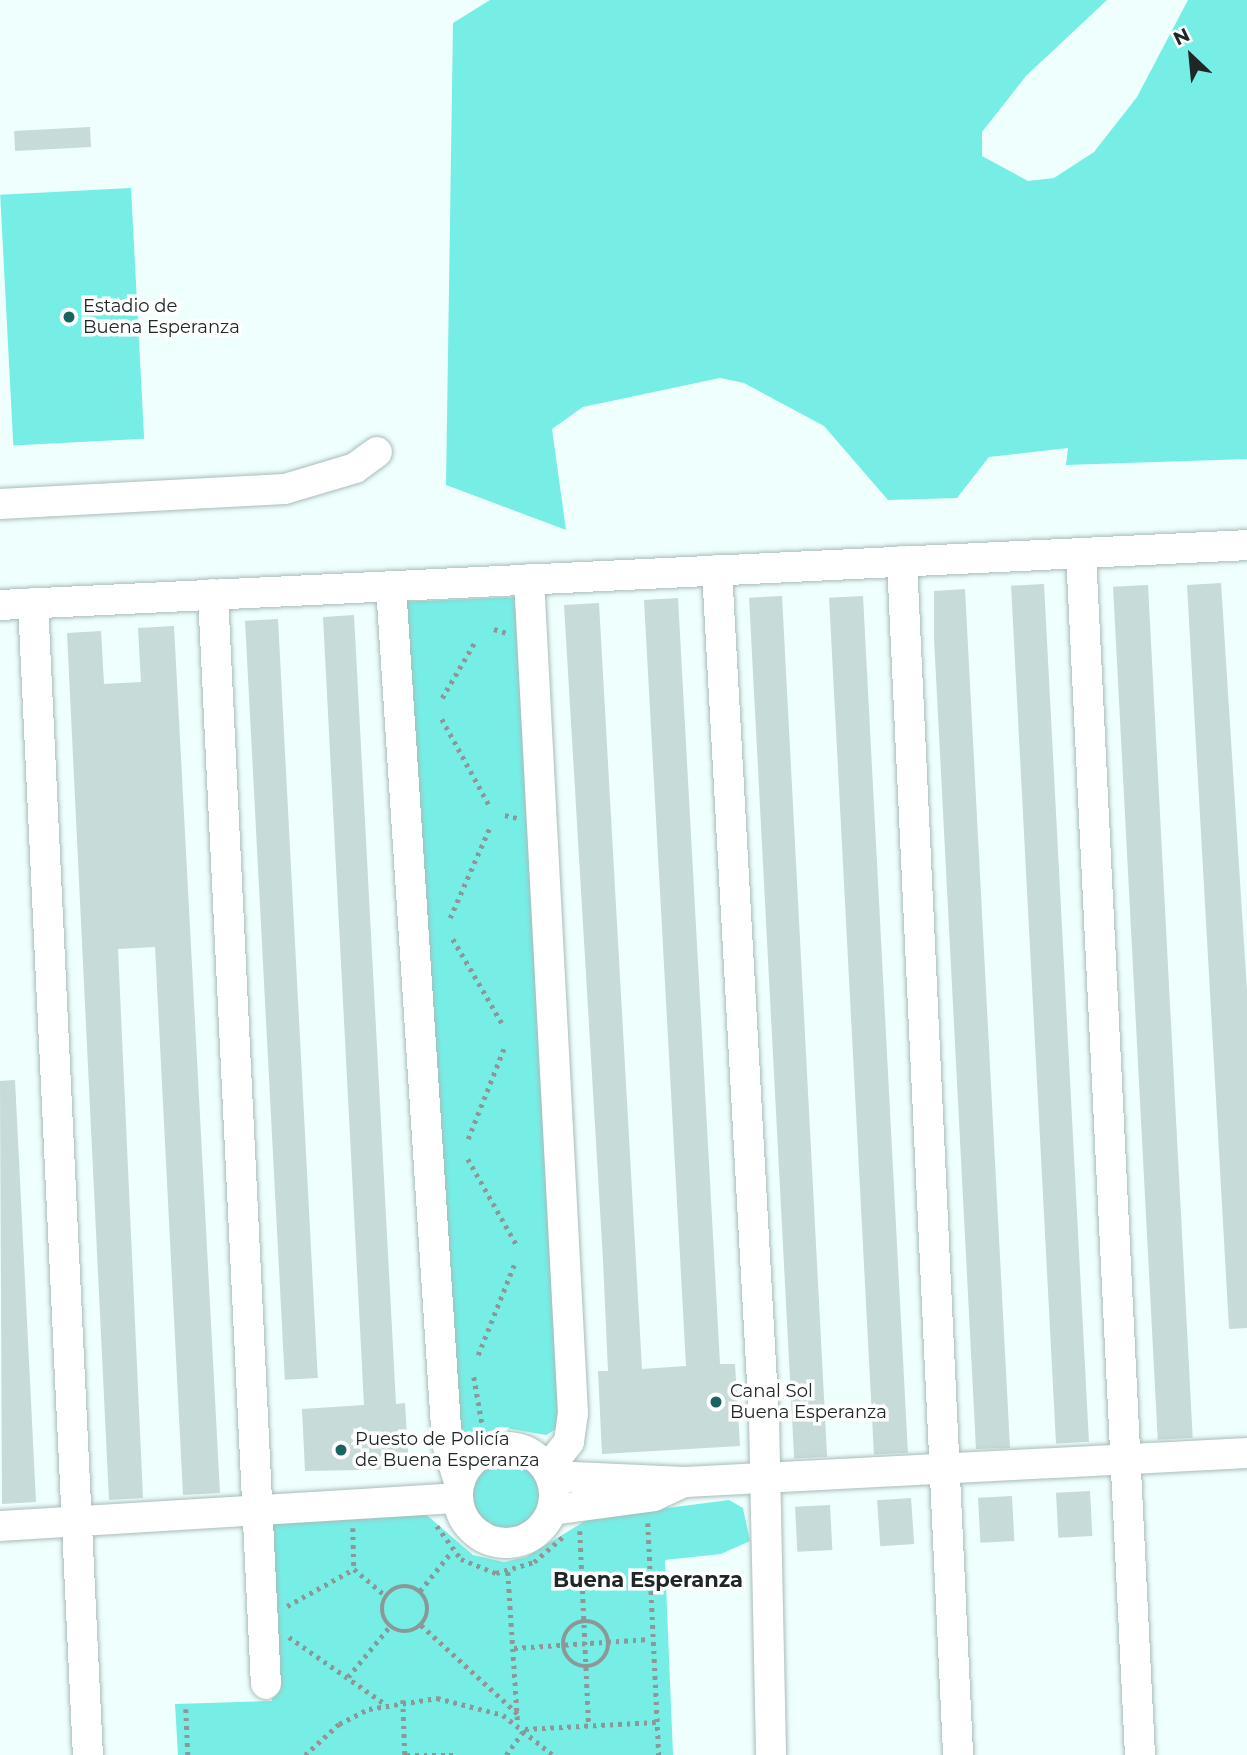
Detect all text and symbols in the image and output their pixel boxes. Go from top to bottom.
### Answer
north arrow [1156,21,1226,91]
text: N [1170,23,1194,50]
place label: Estadio de Buena Esperanza [83,296,240,338]
marker: Estadio de Buena Esperanza [61,309,77,325]
place label: Canal Sol Buena Esperanza [730,1381,887,1424]
marker: Canal Sol Buena Esperanza [708,1394,724,1410]
place label: Puesto de Policía de Buena Esperanza [355,1429,540,1472]
marker: Puesto de Policía de Buena Esperanza [333,1442,349,1458]
district label: Buena Esperanza [553,1567,743,1593]

